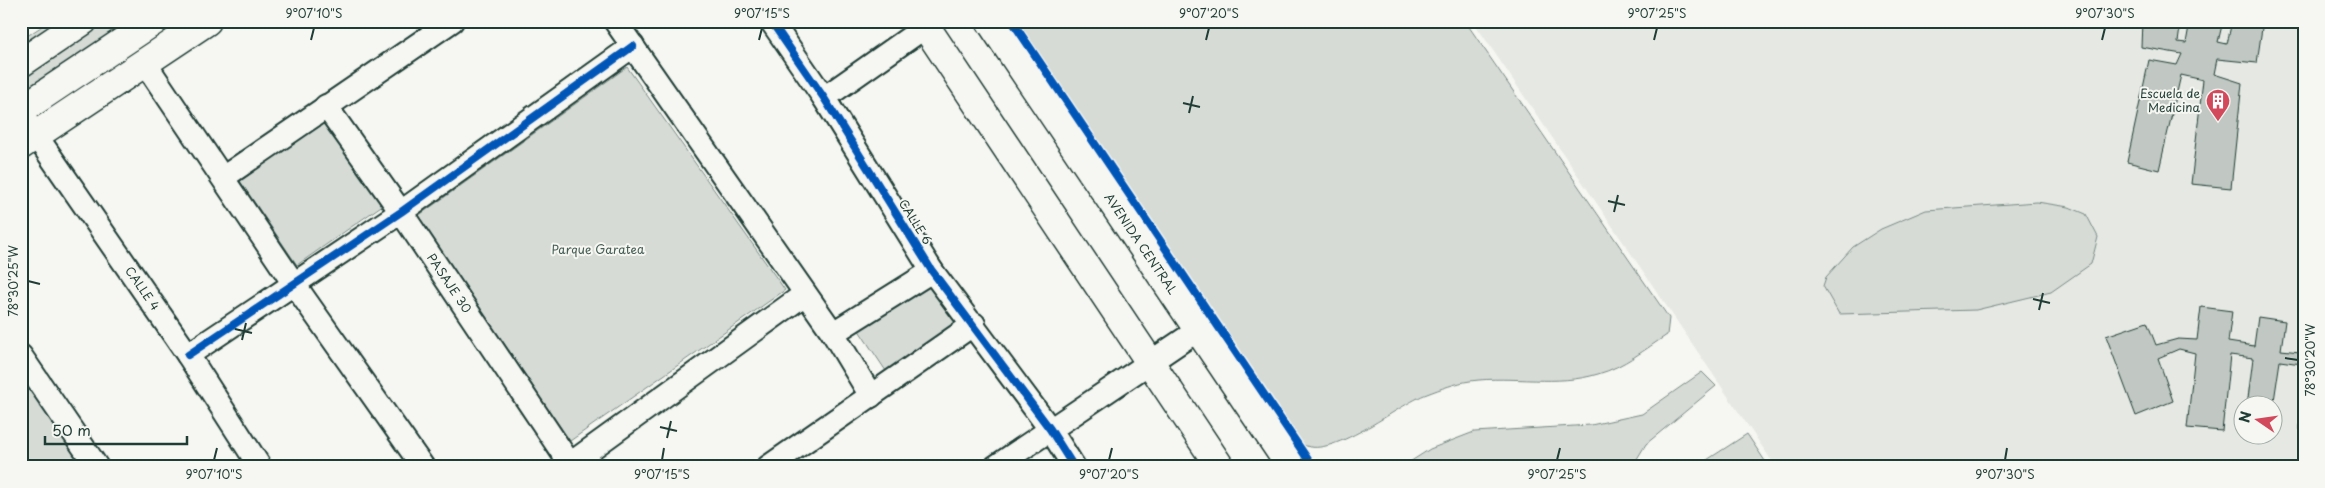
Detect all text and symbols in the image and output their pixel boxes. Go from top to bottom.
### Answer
text: 9°07'10"S [286,4,342,22]
text: 9°07'15"S [734,4,790,22]
text: 9°07'20"S [1179,4,1239,22]
text: 9°07'25"S [1628,4,1686,22]
text: 9°07'30"S [2075,4,2135,22]
place label: Escuela de Medicina [2140,84,2200,116]
building icon: Escuela de Medicina [2205,88,2231,122]
street label: AVENIDA CENTRAL [1101,189,1182,298]
street label: CALLE 6 [895,195,937,248]
park label: Parque Garatea [552,240,645,258]
text: 78°30'25"W [4,244,22,317]
street label: PASAJE 30 [423,250,476,317]
street label: CALLE 4 [121,262,165,314]
text: 78°30'20"W [2301,323,2319,396]
north arrow [2232,396,2282,446]
text: N [2233,409,2256,425]
scale bar [45,413,188,445]
text: 50 m [52,418,91,441]
text: 9°07'10"S [186,465,242,483]
text: 9°07'15"S [634,465,690,483]
text: 9°07'20"S [1079,465,1139,483]
text: 9°07'25"S [1528,465,1586,483]
text: 9°07'30"S [1975,465,2035,483]

